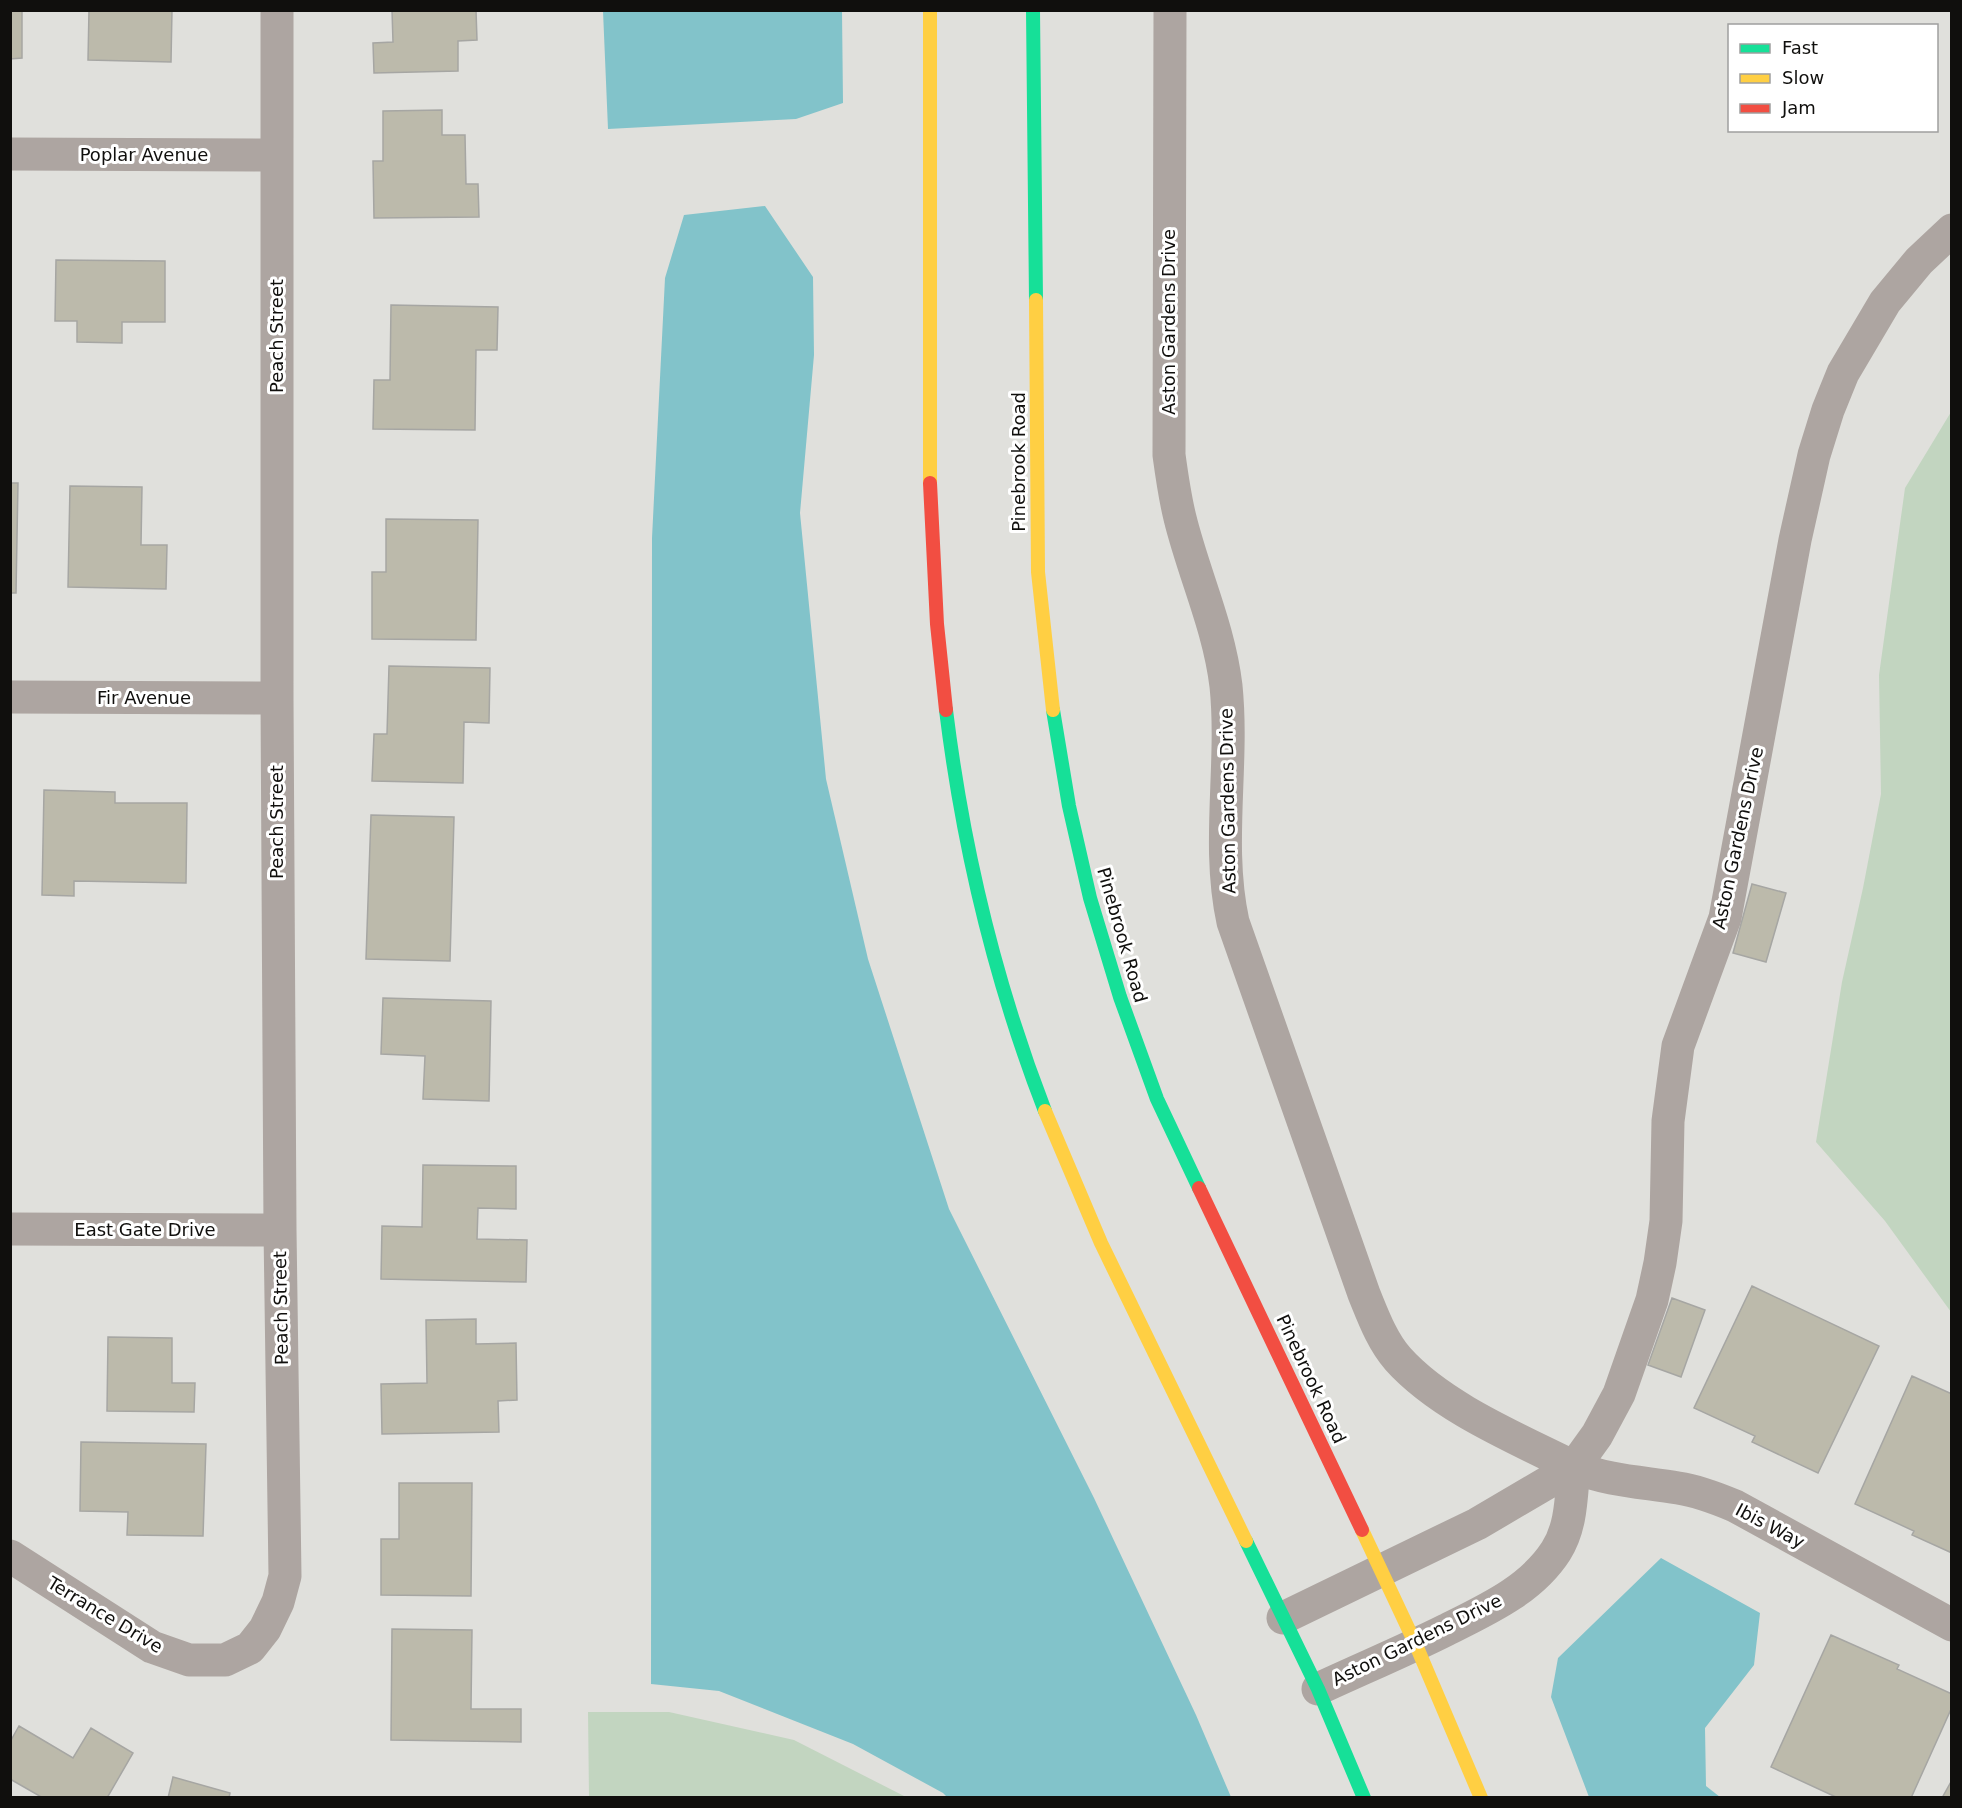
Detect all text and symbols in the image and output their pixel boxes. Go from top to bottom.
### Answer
legend [1728,24,1938,132]
text: Fast [1782,37,1818,58]
text: Slow [1782,67,1824,88]
text: Jam [1781,97,1816,118]
street label: Poplar Avenue [80,144,208,165]
street label: Aston Gardens Drive [1158,229,1179,415]
street label: Peach Street [266,279,287,393]
street label: Pinebrook Road [1008,392,1029,532]
street label: Fir Avenue [97,687,191,708]
street label: Aston Gardens Drive [1215,708,1240,894]
street label: Aston Gardens Drive [1708,745,1767,931]
street label: Peach Street [266,765,287,879]
street label: Pinebrook Road [1093,865,1152,1005]
street label: East Gate Drive [74,1219,216,1240]
street label: Peach Street [269,1251,292,1365]
street label: Pinebrook Road [1272,1311,1350,1447]
street label: Ibis Way [1732,1499,1809,1553]
street label: Terrance Drive [43,1571,167,1657]
street label: Aston Gardens Drive [1329,1589,1505,1690]

